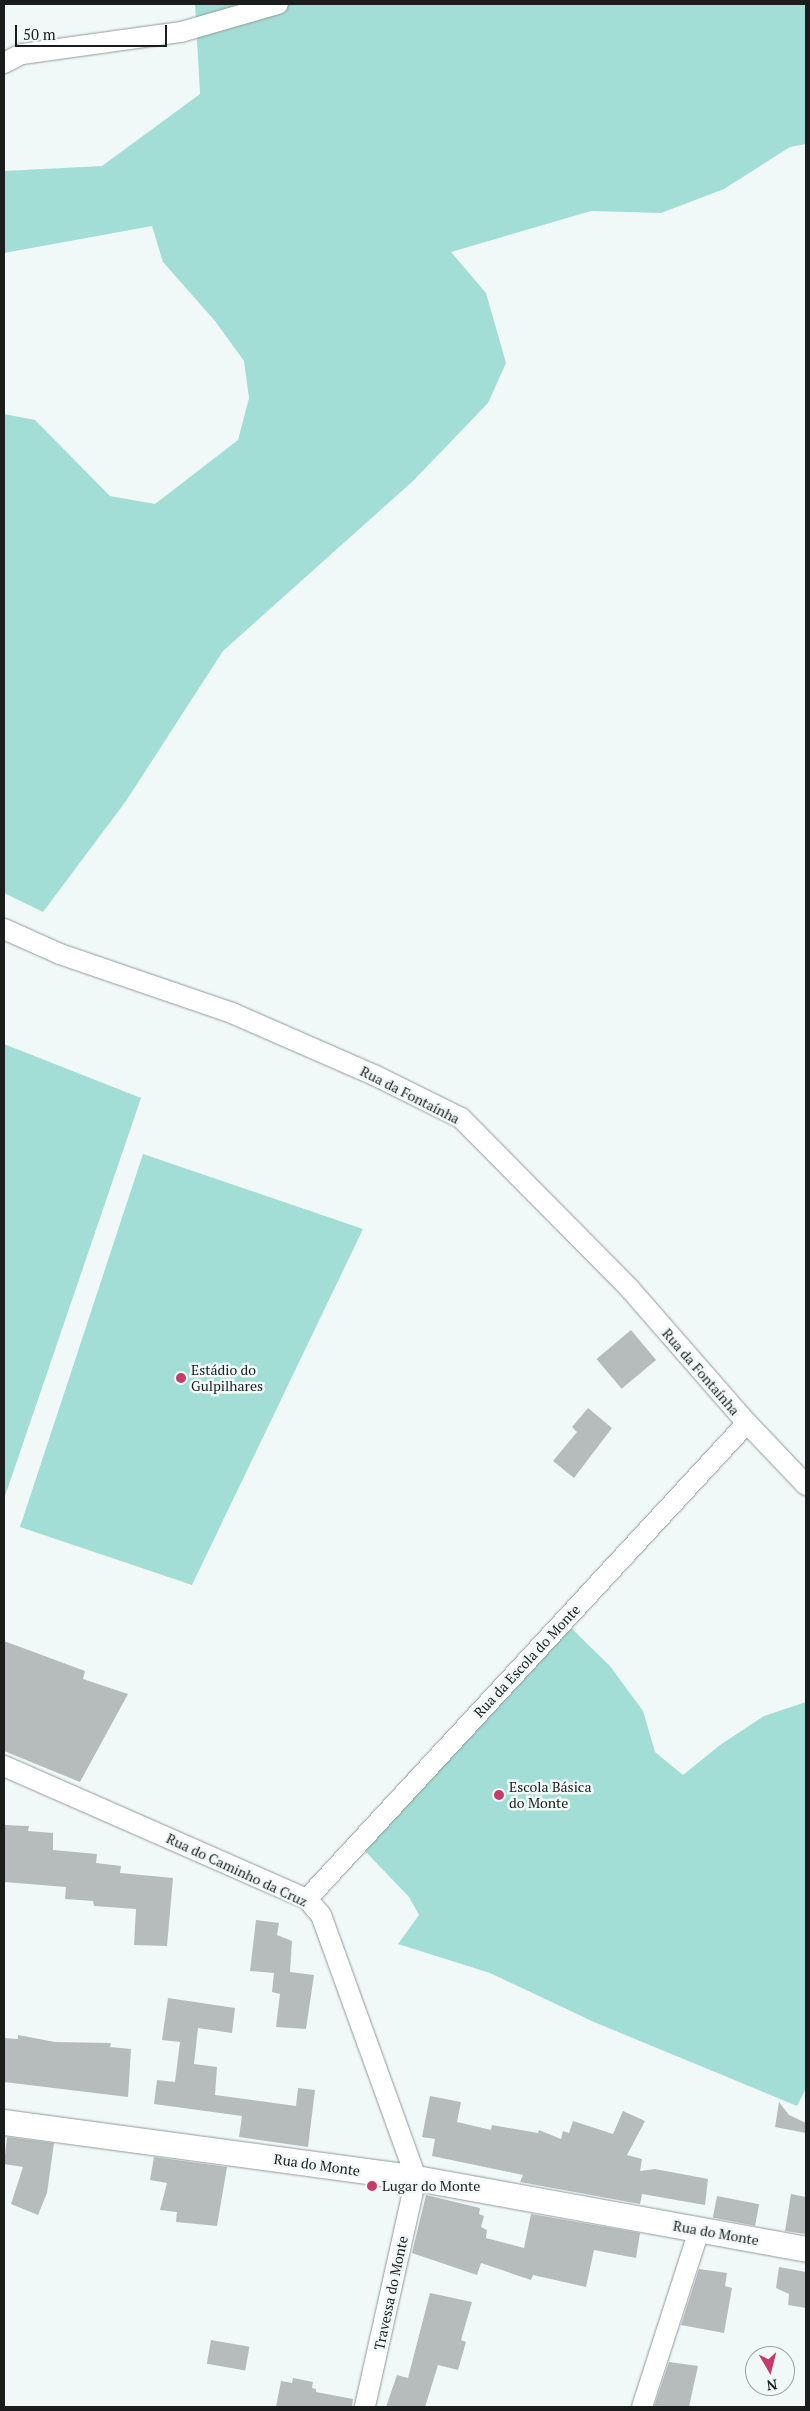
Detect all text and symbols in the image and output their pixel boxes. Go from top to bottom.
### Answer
scale bar [18,15,170,47]
text: 50 m [23,24,56,44]
street label: Rua da Fontaínha [357,1063,463,1127]
street label: Rua da Fontaínha [659,1325,743,1419]
place label: Estádio do Gulpilhares [191,1362,263,1394]
marker: Estádio do Gulpilhares [175,1372,187,1384]
street label: Rua da Escola do Monte [470,1601,584,1721]
place label: Escola Básica do Monte [509,1779,591,1811]
marker: Escola Básica do Monte [493,1789,505,1801]
street label: Rua do Caminho da Cruz [164,1830,310,1910]
street label: Rua do Monte [273,2151,361,2179]
place label: Lugar do Monte [382,2178,480,2194]
marker: Lugar do Monte [366,2180,378,2192]
street label: Rua do Monte [672,2217,760,2249]
street label: Travessa do Monte [371,2234,411,2352]
north arrow [745,2346,795,2396]
text: N [765,2375,779,2396]

